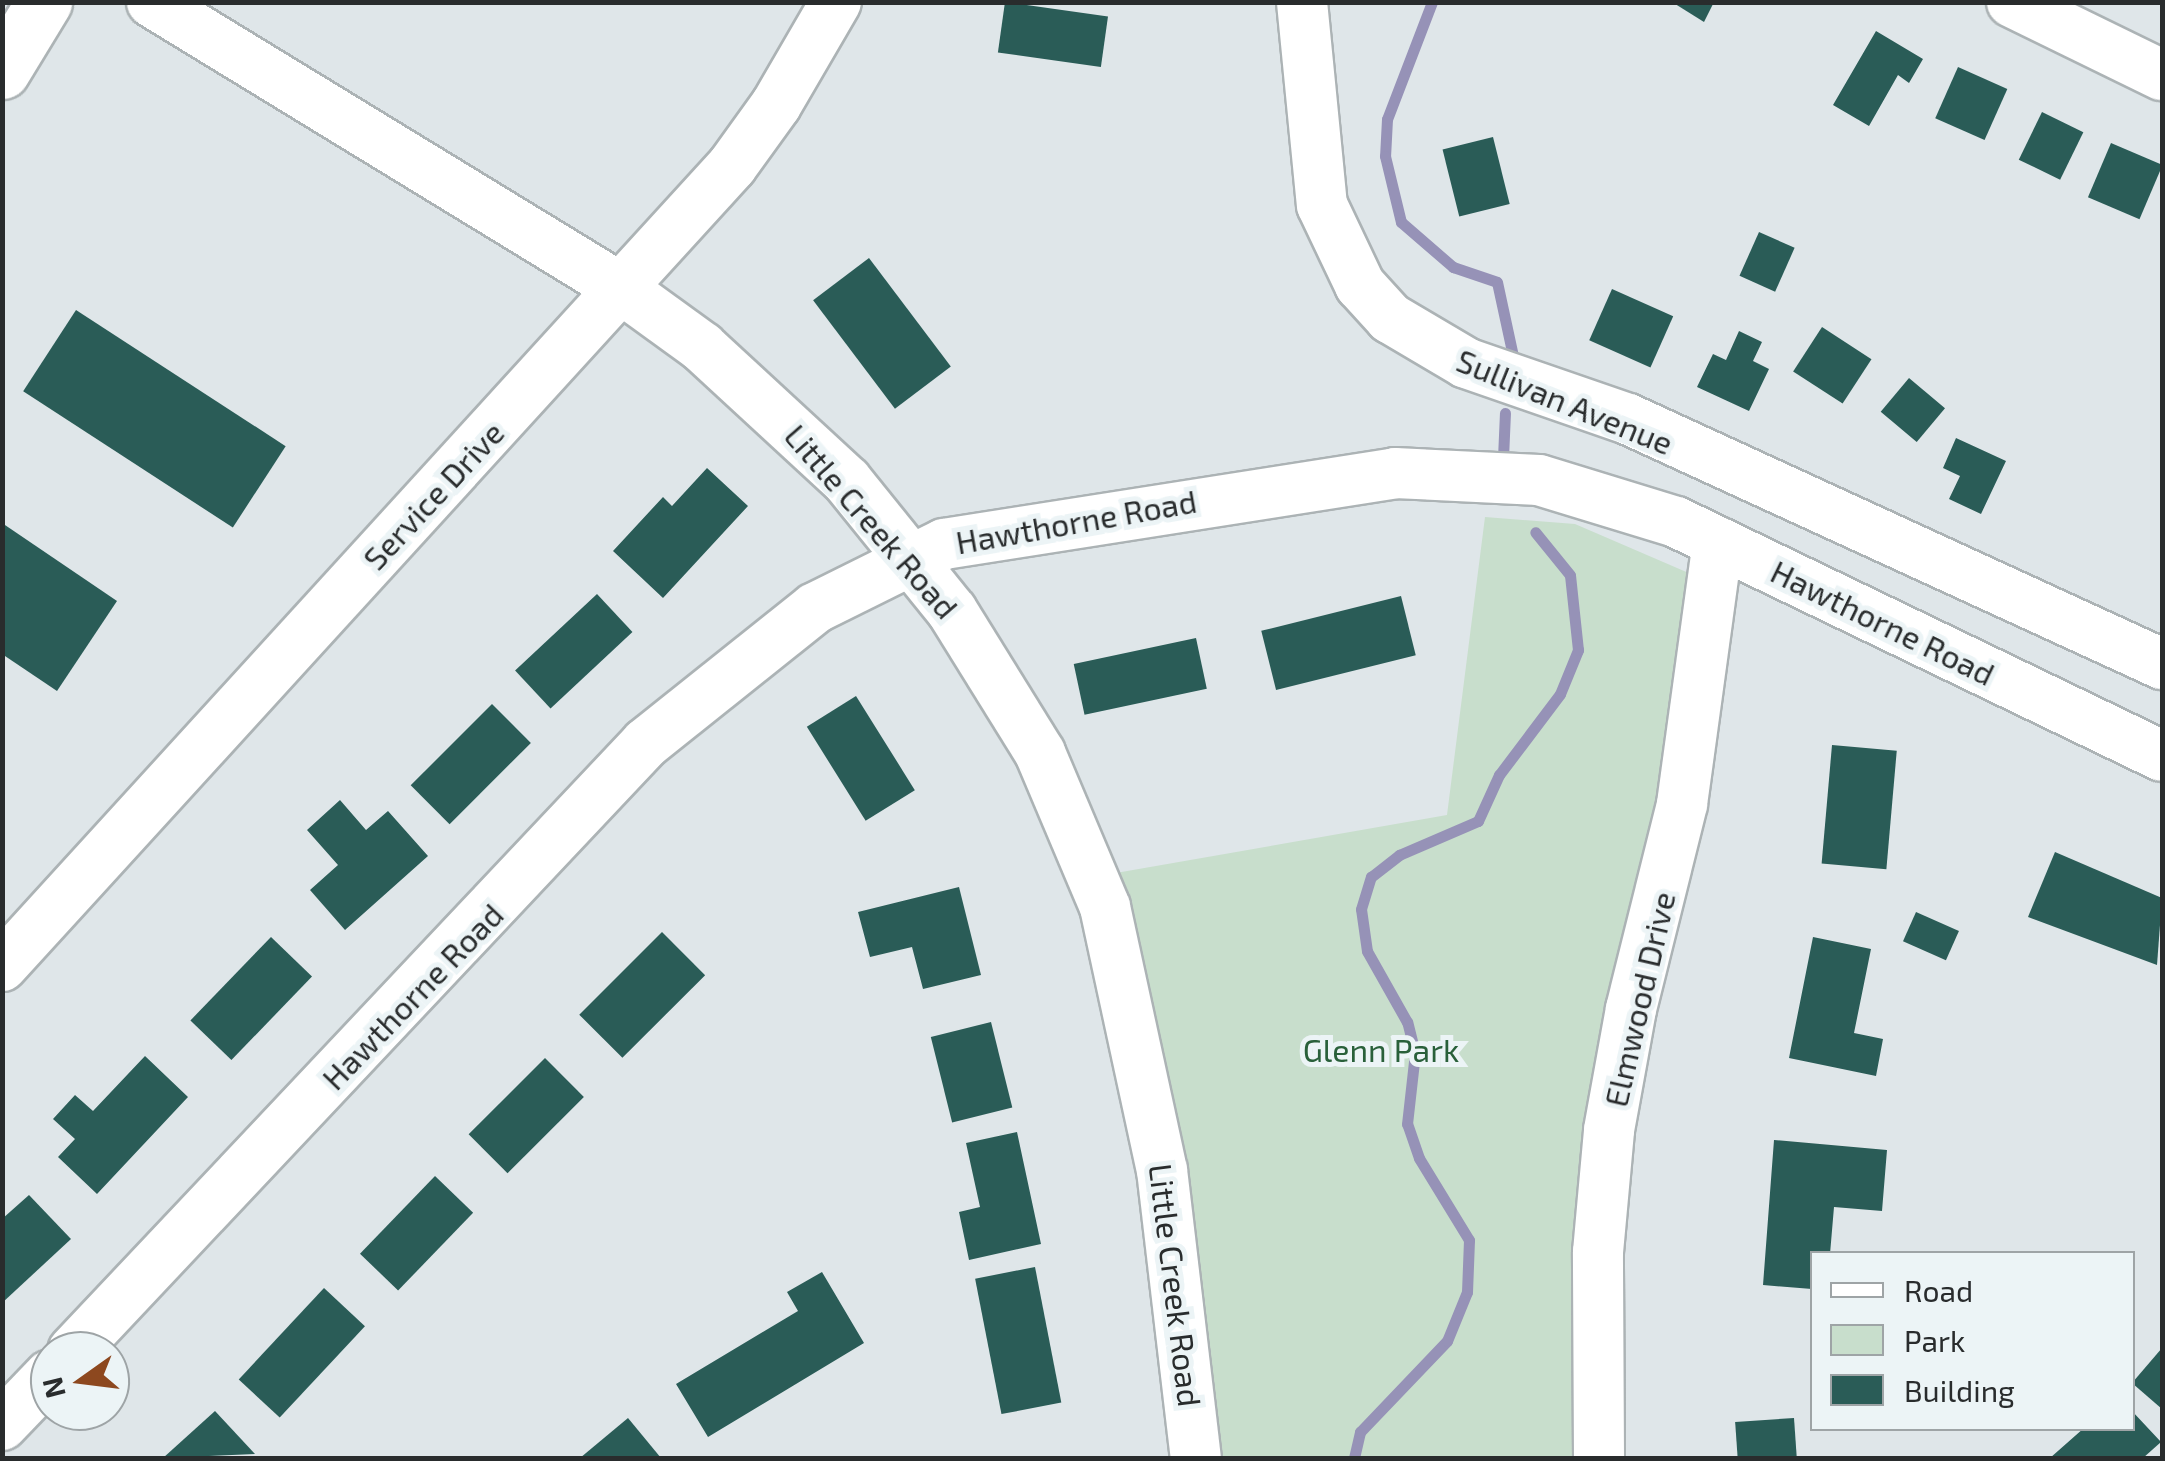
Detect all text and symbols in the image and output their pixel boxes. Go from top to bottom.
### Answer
street label: Sullivan Avenue [1451,340,1679,462]
street label: Service Drive [355,413,511,577]
street label: Little Creek Road [777,416,967,626]
street label: Hawthorne Road [953,481,1199,561]
street label: Hawthorne Road [1765,551,2001,693]
street label: Elmwood Drive [1596,888,1682,1110]
street label: Hawthorne Road [314,895,510,1097]
park label: Glenn Park [1303,1030,1459,1068]
street label: Little Creek Road [1142,1161,1210,1409]
legend [1810,1251,2135,1431]
text: Road [1904,1272,1973,1308]
text: Park [1904,1322,1965,1358]
north arrow [30,1331,130,1431]
text: Building [1904,1372,2015,1408]
text: N [34,1374,72,1402]

